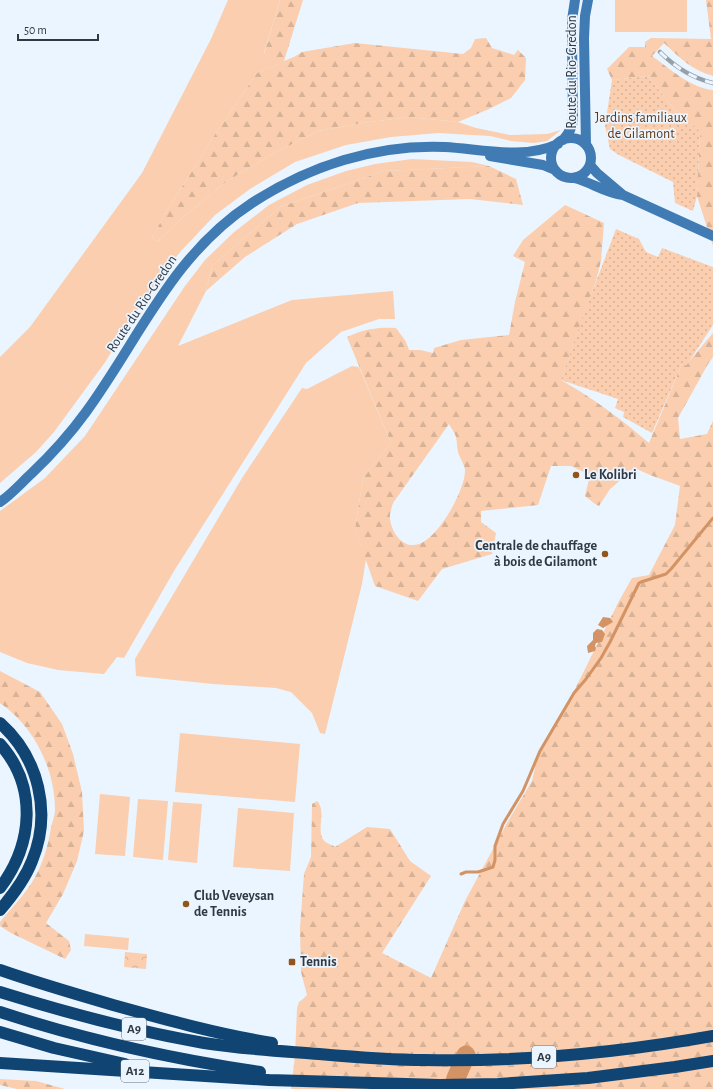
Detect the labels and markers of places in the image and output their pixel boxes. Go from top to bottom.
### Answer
place label: Le Kolibri [584,468,637,482]
marker: Le Kolibri [571,470,581,480]
place label: Centrale de chauffage à bois de Gilamont [475,539,597,569]
marker: Centrale de chauffage à bois de Gilamont [600,549,610,559]
place label: Club Veveysan de Tennis [194,889,274,919]
marker: Club Veveysan de Tennis [181,899,191,909]
place label: Tennis [300,955,337,969]
marker: Tennis [287,957,297,967]

